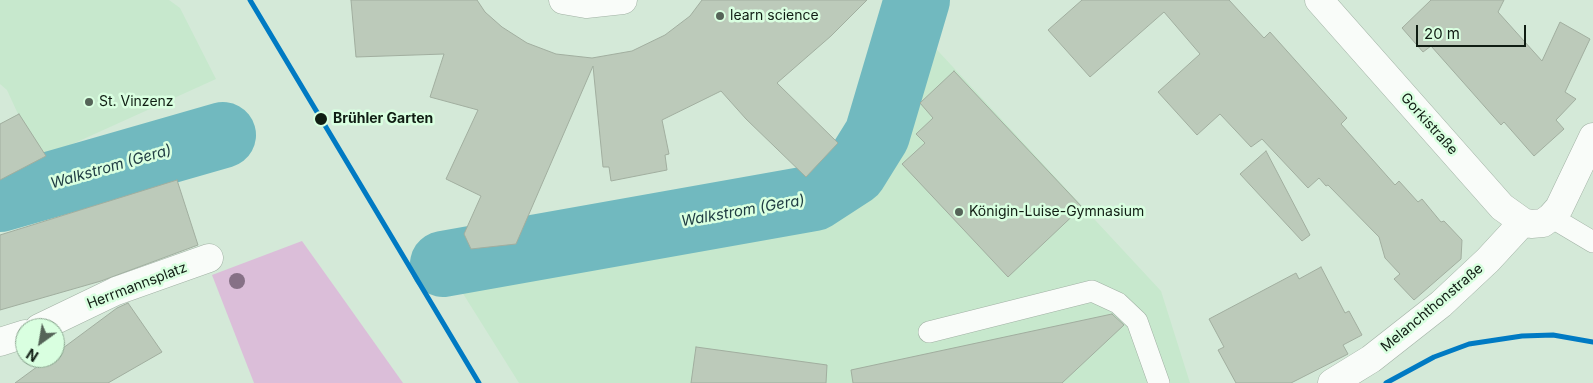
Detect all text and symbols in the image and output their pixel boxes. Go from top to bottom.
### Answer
place label: learn science [730,8,819,24]
marker: learn science [714,10,726,22]
scale bar [1418,15,1528,47]
text: 20 m [1424,24,1460,43]
street label: Gorkistraße [1397,90,1461,158]
place label: St. Vinzenz [99,94,174,110]
marker: St. Vinzenz [83,96,95,108]
marker: Brühler Garten [313,111,329,127]
place label: Brühler Garten [333,111,433,127]
water label: Walkstrom (Gera) [48,141,174,193]
water label: Walkstrom (Gera) [680,191,806,231]
place label: Königin-Luise-Gymnasium [969,204,1144,220]
marker: Königin-Luise-Gymnasium [953,206,965,218]
street label: Herrmannsplatz [85,259,189,313]
street label: Melanchthonstraße [1378,260,1486,356]
north arrow [15,318,65,368]
text: N [23,345,41,365]

